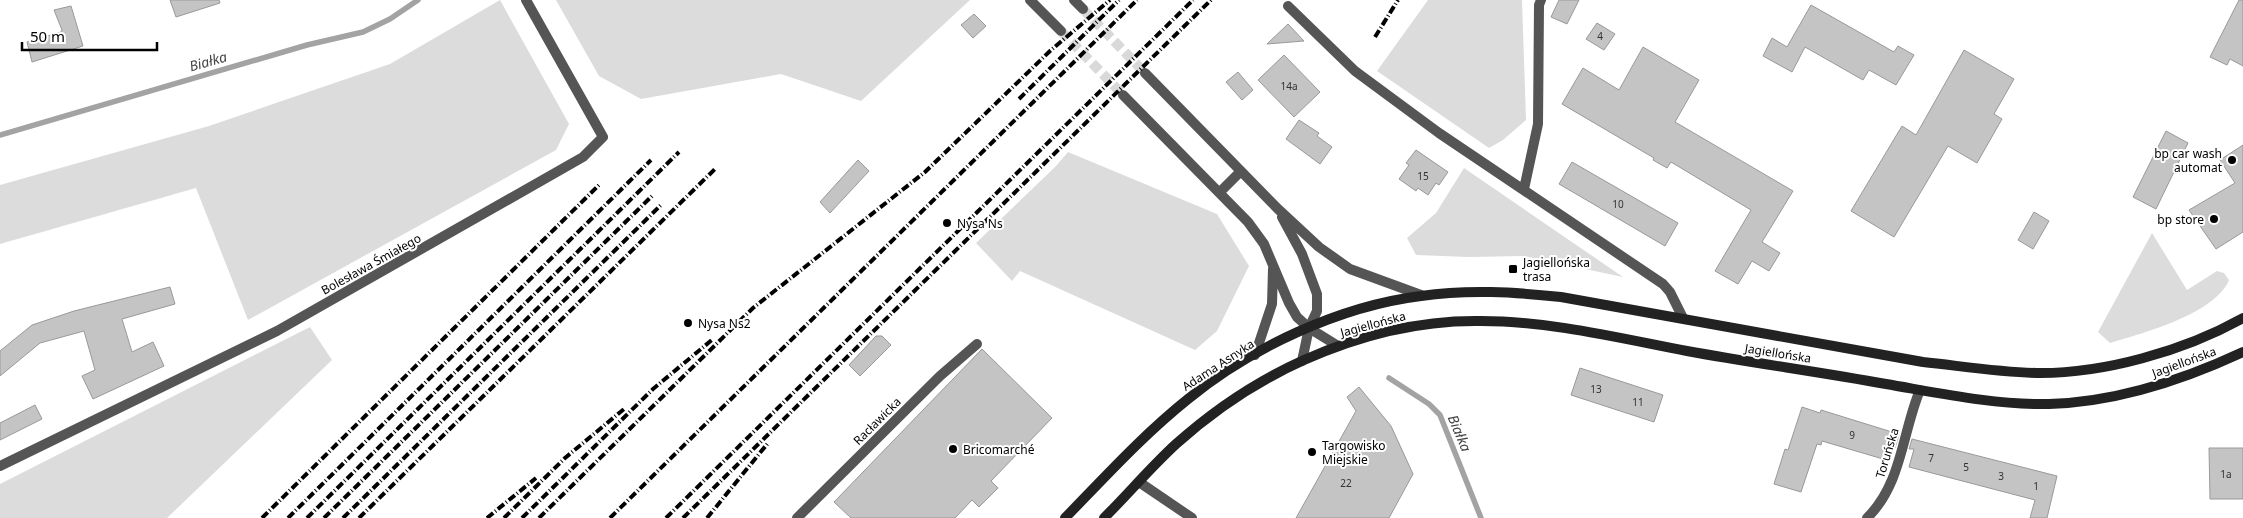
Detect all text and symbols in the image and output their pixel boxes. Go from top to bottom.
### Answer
scale bar [22,20,158,52]
text: 50 m [30,26,65,46]
house number: 4 [1597,29,1603,43]
water label: Białka [187,47,229,75]
house number: 14a [1280,79,1298,93]
place label: bp car wash automat [2154,145,2223,176]
marker: bp car wash automat [2226,154,2238,166]
house number: 15 [1417,169,1429,183]
house number: 10 [1612,197,1624,211]
place label: bp store [2157,211,2204,228]
marker: bp store [2208,213,2220,225]
place label: Nysa Ns [957,215,1003,232]
marker: Nysa Ns [941,217,953,229]
street label: Bolesława Śmiałego [318,229,424,299]
place label: Jagiellońska trasa [1522,254,1590,285]
marker: Jagiellońska trasa [1507,263,1519,275]
street label: Jagiellońska [1337,307,1408,341]
place label: Nysa Ns2 [698,315,751,332]
marker: Nysa Ns2 [682,317,694,329]
street label: Adama Asnyka [1179,335,1257,395]
street label: Jagiellońska [1743,339,1812,367]
street label: Jagiellońska [2149,343,2218,382]
house number: 13 [1590,382,1602,396]
street label: Racławicka [849,393,905,449]
house number: 11 [1632,395,1644,409]
water label: Białka [1444,412,1476,454]
street label: Toruńska [1871,426,1903,480]
house number: 9 [1849,428,1855,442]
place label: Targowisko Miejskie [1322,437,1386,468]
place label: Bricomarché [963,441,1035,458]
marker: Bricomarché [947,443,959,455]
marker: Targowisko Miejskie [1306,446,1318,458]
house number: 7 [1928,451,1934,465]
house number: 5 [1963,460,1969,474]
house number: 1a [2220,467,2232,481]
house number: 3 [1998,469,2004,483]
house number: 22 [1340,476,1352,490]
house number: 1 [2033,479,2039,493]

